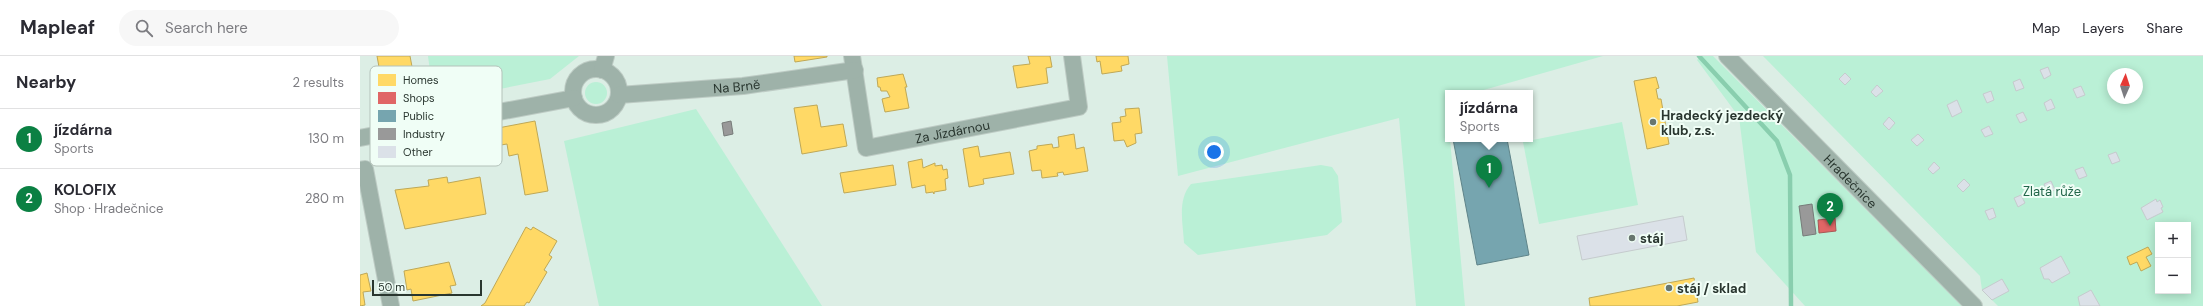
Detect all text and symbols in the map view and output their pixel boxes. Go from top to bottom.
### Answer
search box [119,10,399,46]
text: Mapleaf [20,15,95,40]
icon: search [133,17,155,39]
text: Search here [165,18,248,38]
text: Map [2032,19,2060,37]
text: Layers [2082,19,2124,37]
text: Share [2146,19,2183,37]
legend [370,66,502,166]
north arrow [2107,68,2143,104]
text: Nearby [16,71,76,93]
text: Homes [403,73,439,87]
text: 2 results [293,74,344,91]
street label: Na Brně [713,76,761,97]
popup [1445,90,1533,142]
text: Shops [403,91,435,105]
text: jízdárna [1460,98,1518,118]
place label: Hradecký jezdecký klub, z.s. [1661,107,1783,139]
text: Public [403,109,434,123]
street label: Za Jízdárnou [914,116,991,147]
marker: Hradecký jezdecký klub, z.s. [1648,117,1658,127]
text: Sports [1460,118,1500,135]
text: jízdárna [54,120,112,140]
text: Industry [403,127,445,141]
text: 1 [27,130,31,147]
text: 130 m [308,130,344,147]
text: Sports [54,140,94,157]
your location [1204,142,1224,162]
text: Other [403,145,432,159]
street label: Hradečnice [1820,151,1881,212]
pin: 1 [1476,155,1502,188]
text: KOLOFIX [54,180,116,200]
park label: Zlatá růže [2023,183,2081,200]
text: 2 [25,190,33,207]
text: 280 m [305,190,344,207]
pin: 2 [1817,193,1843,226]
text: Shop · Hradečnice [54,200,163,217]
map controls [2155,222,2191,294]
button: + [2155,222,2191,258]
place label: stáj [1640,230,1664,247]
marker: stáj [1627,233,1637,243]
button: − [2155,258,2191,294]
scale bar [372,278,482,297]
text: 50 m [378,280,405,294]
place label: stáj / sklad [1677,280,1746,297]
marker: stáj / sklad [1664,283,1674,293]

